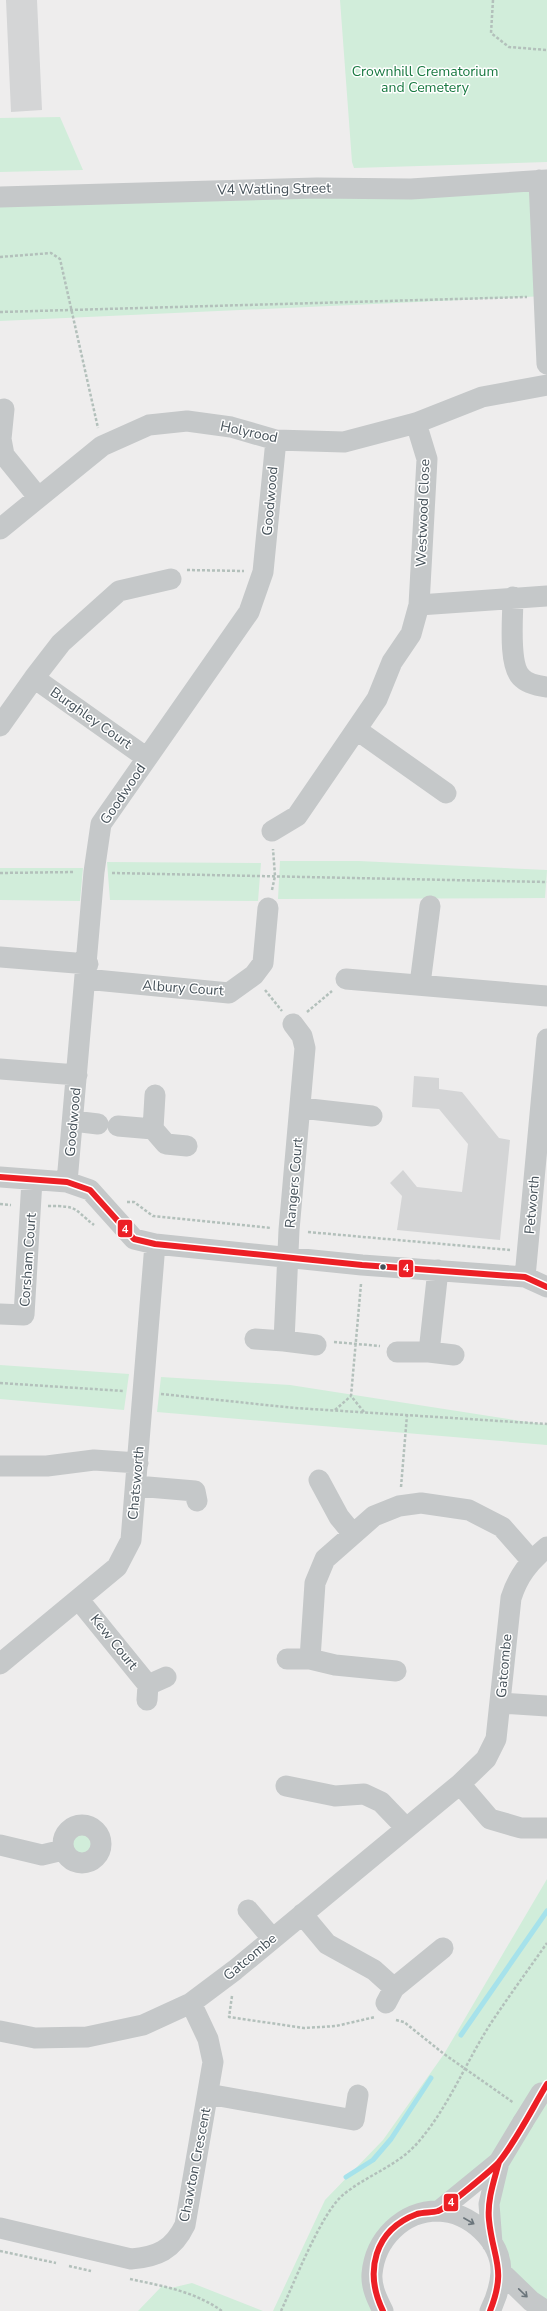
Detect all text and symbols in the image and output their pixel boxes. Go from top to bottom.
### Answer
park label: Crownhill Crematorium and Cemetery [352,62,498,97]
street label: V4 Watling Street [216,179,331,200]
street label: Holyrood [219,417,279,447]
street label: Westwood Close [412,459,434,567]
street label: Goodwood [258,466,282,536]
street label: Burghley Court [46,683,136,753]
street label: Goodwood [96,760,150,828]
street label: Albury Court [142,976,224,1000]
street label: Goodwood [61,1087,85,1157]
street label: Rangers Court [281,1137,307,1229]
street label: Petworth [520,1175,544,1235]
street label: Corsham Court [15,1212,41,1308]
line badge: 4 [117,1219,133,1238]
text: 4 [122,1222,129,1237]
line badge: 4 [398,1259,414,1278]
text: 4 [403,1261,410,1276]
unlabelled marker [378,1262,388,1272]
street label: Chatsworth [123,1445,149,1521]
street label: Kew Court [86,1610,142,1674]
street label: Gatcombe [492,1633,516,1699]
street label: Gatcombe [219,1929,281,1985]
street label: Chawton Crescent [175,2106,215,2224]
line badge: 4 [443,2193,459,2212]
text: 4 [448,2195,455,2210]
one-way arrow [463,2217,475,2225]
one-way arrow [518,2288,528,2298]

